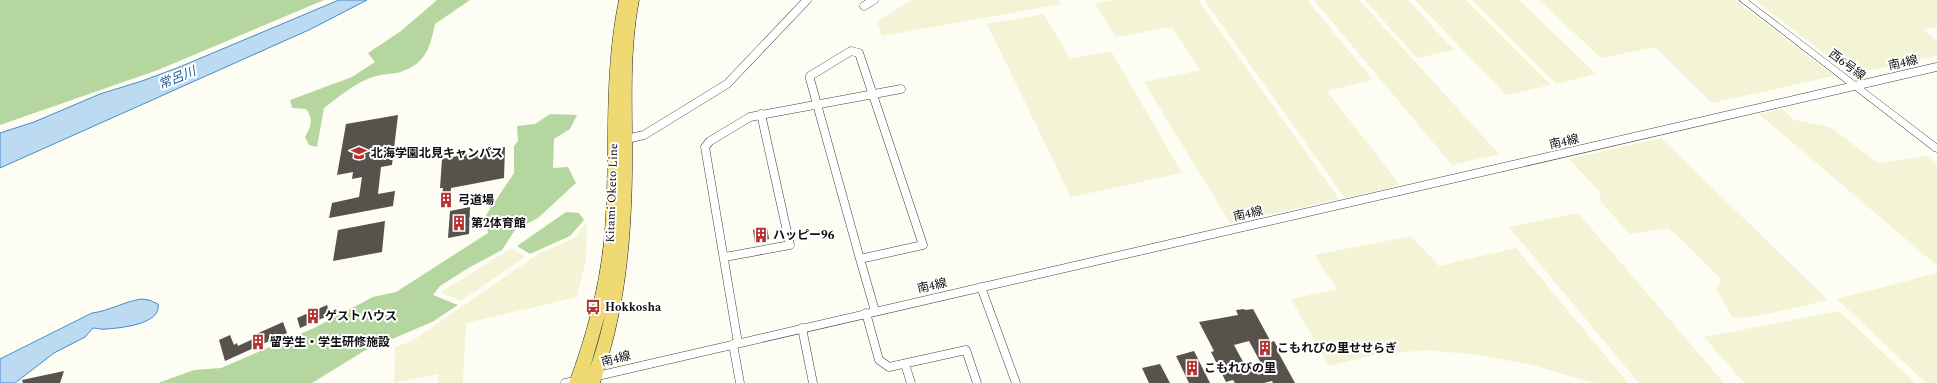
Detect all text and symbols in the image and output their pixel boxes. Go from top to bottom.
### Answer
street label: 西6号線 [1825,45,1869,85]
street label: 南4線 [1886,50,1920,76]
water label: 常呂川 [155,61,201,95]
street label: 南4線 [1547,129,1581,155]
street label: Kitami Oketo Line [601,143,623,243]
school or university icon: 北海学園北見キャンパス [350,144,368,162]
place label: 北海学園北見キャンパス [371,144,503,163]
building icon: 弓道場 [437,191,455,209]
place label: 弓道場 [458,191,494,210]
street label: 南4線 [1231,201,1265,227]
building icon: 第2体育館 [450,214,468,232]
place label: 第2体育館 [471,214,526,233]
building icon: ハッピー96 [752,226,770,244]
place label: ハッピー96 [773,226,835,245]
street label: 南4線 [915,273,949,299]
bus stop icon: Hokkosha [584,298,602,316]
place label: Hokkosha [605,298,662,317]
building icon: ゲストハウス [304,307,322,325]
place label: ゲストハウス [325,307,397,326]
building icon: 留学生・学生研修施設 [249,333,267,351]
place label: 留学生・学生研修施設 [270,333,390,352]
building icon: こもれびの里せせらぎ [1256,339,1274,357]
place label: こもれびの里せせらぎ [1277,339,1397,358]
street label: 南4線 [599,346,633,372]
building icon: こもれびの里 [1183,359,1201,377]
place label: こもれびの里 [1204,359,1276,378]

